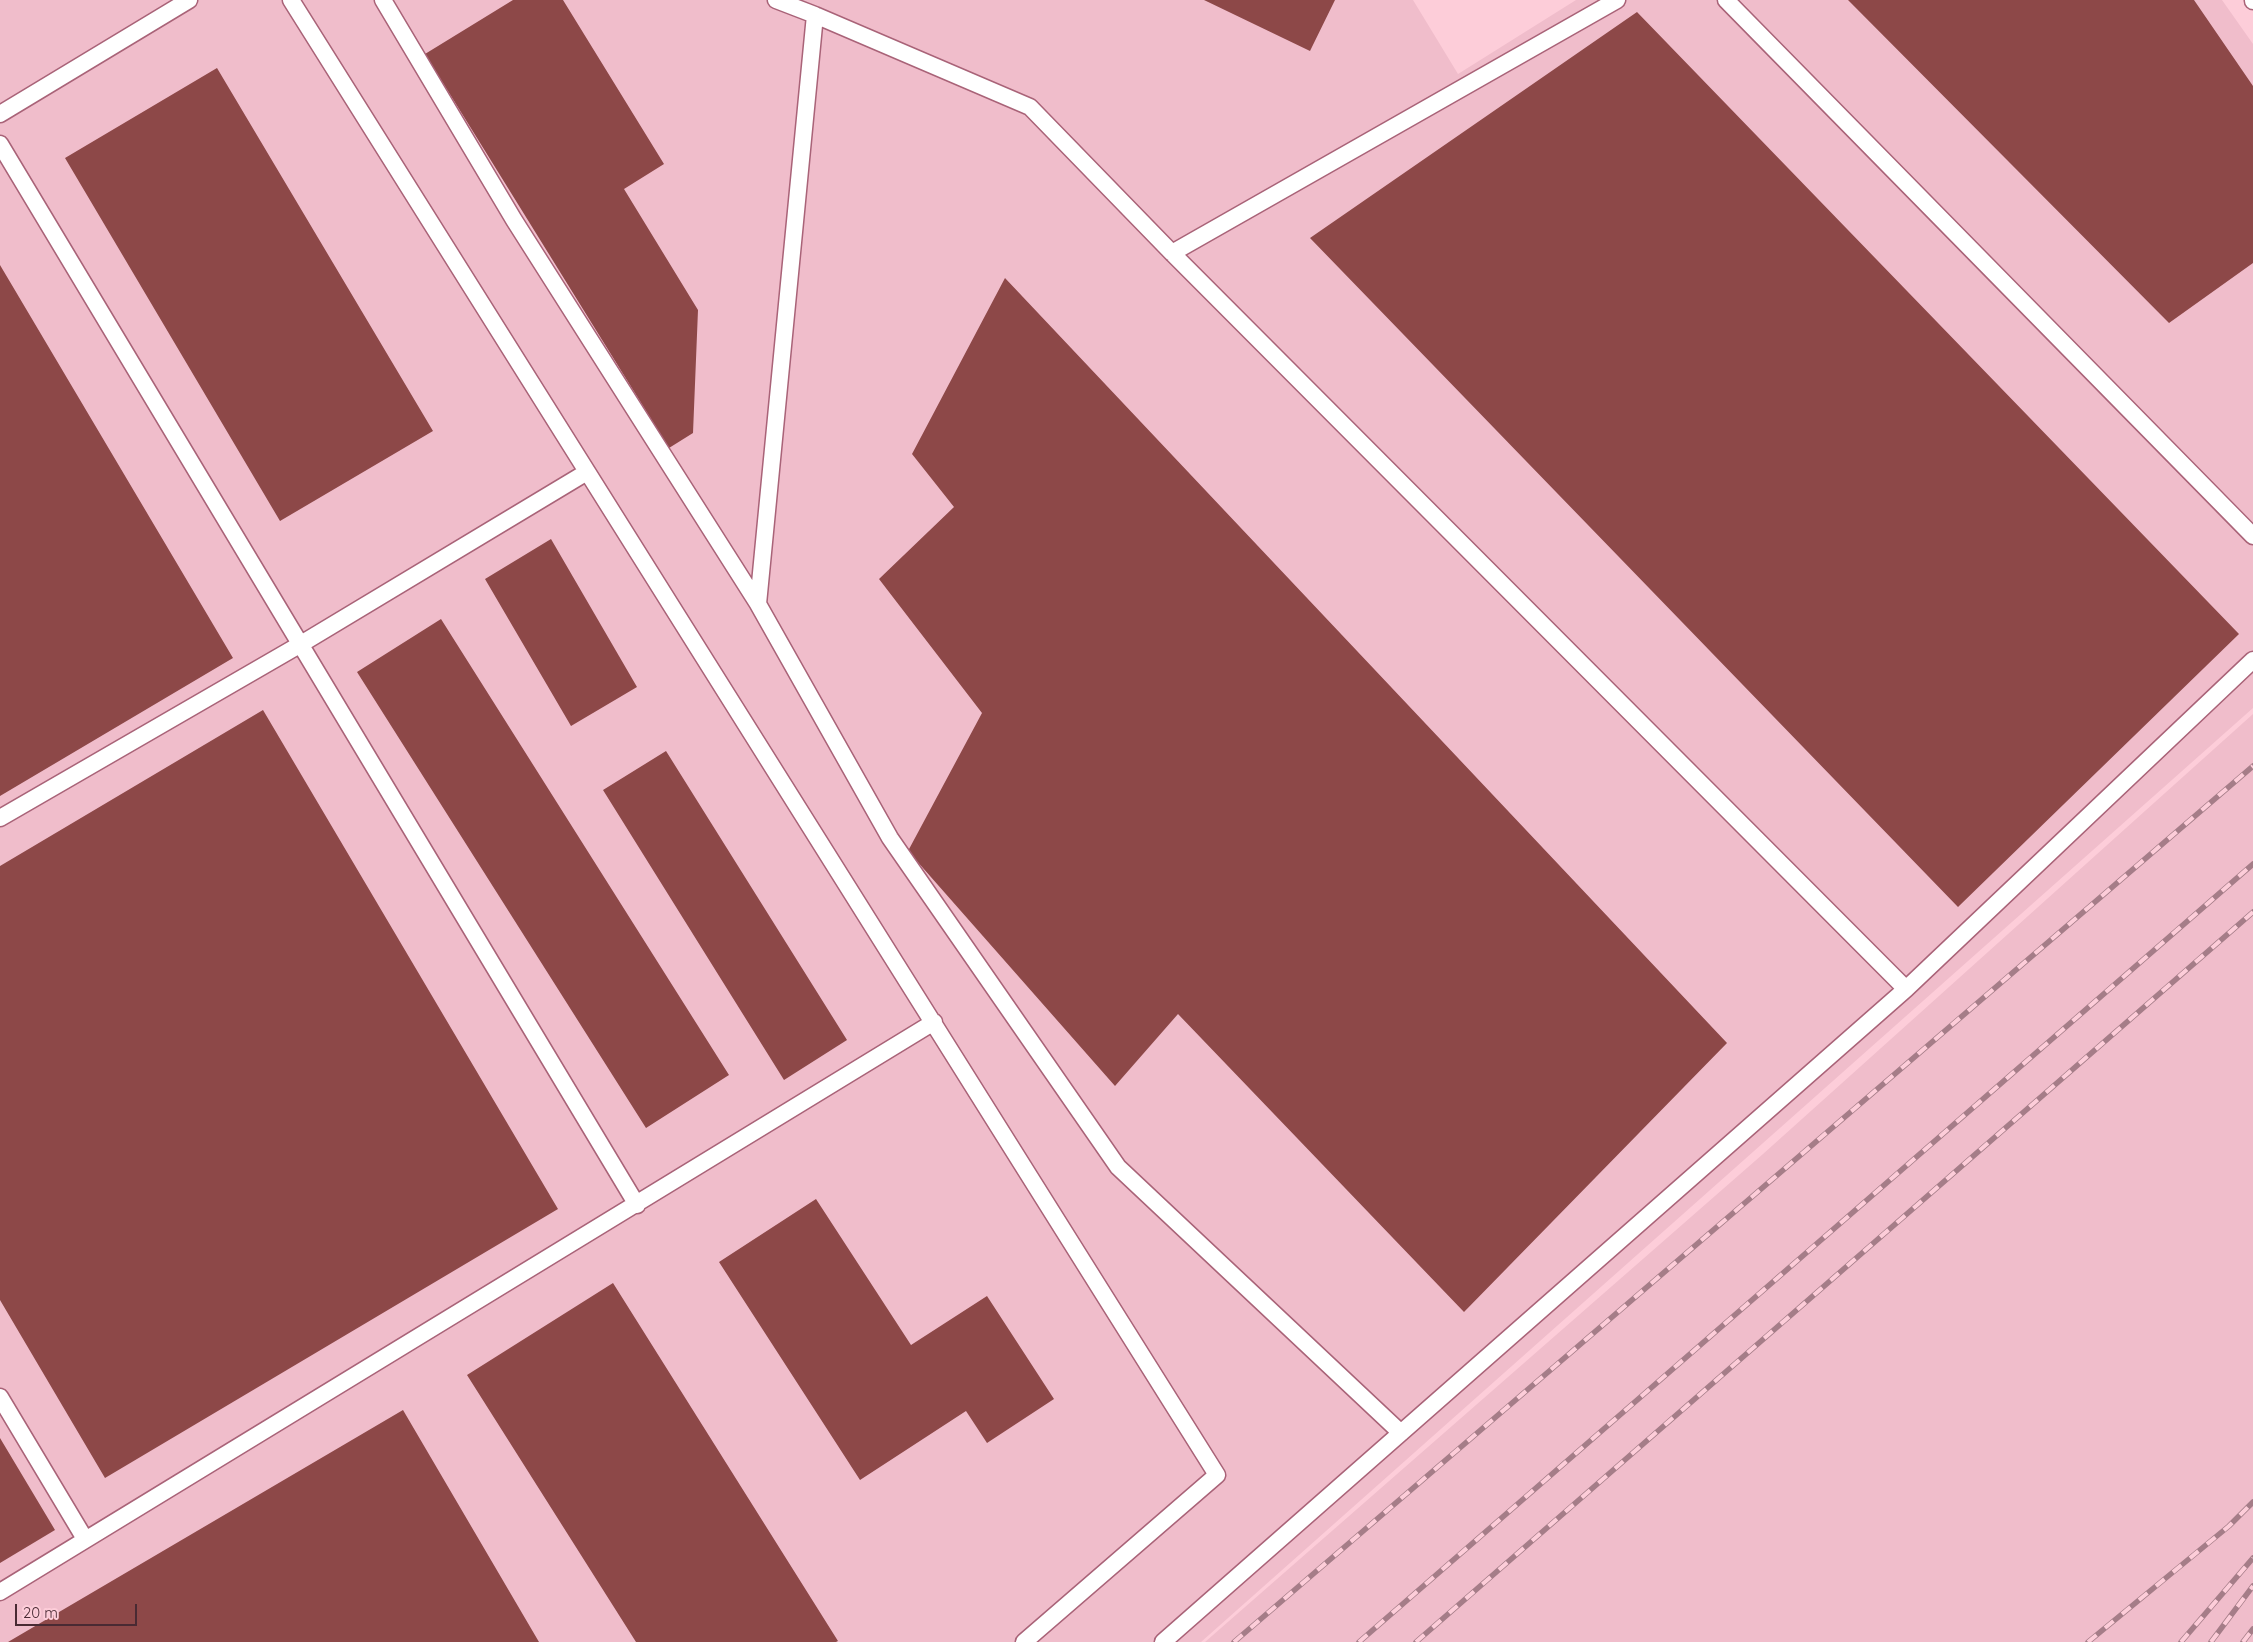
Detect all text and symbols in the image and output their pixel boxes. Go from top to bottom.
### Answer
scale bar [18,1594,140,1626]
text: 20 m [23,1603,58,1622]

